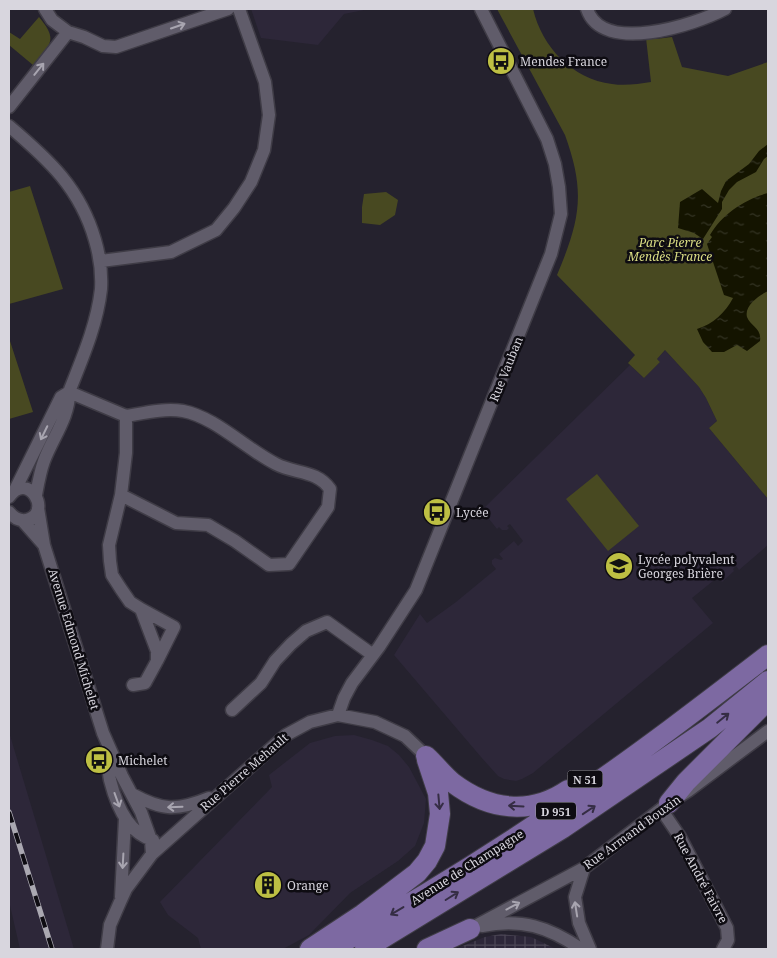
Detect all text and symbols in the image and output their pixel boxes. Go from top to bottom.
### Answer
one-way arrow [170,21,185,30]
bus stop icon: Mendes France [486,46,516,76]
place label: Mendes France [520,53,607,70]
one-way arrow [34,62,45,75]
park label: Parc Pierre Mendès France [627,234,712,265]
street label: Rue Vauban [485,334,527,404]
one-way arrow [38,425,48,440]
bus stop icon: Lycée [422,497,452,527]
place label: Lycée [456,504,489,521]
school or university icon: Lycée polyvalent Georges Brière [604,551,634,581]
place label: Lycée polyvalent Georges Brière [638,551,734,582]
street label: Avenue Edmond Michelet [44,566,104,712]
one-way arrow [716,712,729,723]
street label: Rue Pierre Mehault [197,729,291,815]
bus stop icon: Michelet [84,745,114,775]
place label: Michelet [118,752,167,769]
road number: N 51 [568,771,602,788]
one-way arrow [113,791,122,807]
street label: Rue Armand Bouxin [580,791,684,873]
one-way arrow [434,794,444,810]
one-way arrow [167,802,184,812]
one-way arrow [509,802,525,811]
road number: D 951 [536,802,576,819]
one-way arrow [582,805,596,815]
street label: Avenue de Champagne [407,825,527,909]
street label: Rue André Faivre [670,830,732,926]
one-way arrow [118,852,128,868]
building icon: Orange [253,870,283,900]
place label: Orange [287,877,329,894]
one-way arrow [444,891,458,901]
one-way arrow [505,901,520,911]
one-way arrow [571,901,581,917]
one-way arrow [391,906,405,916]

